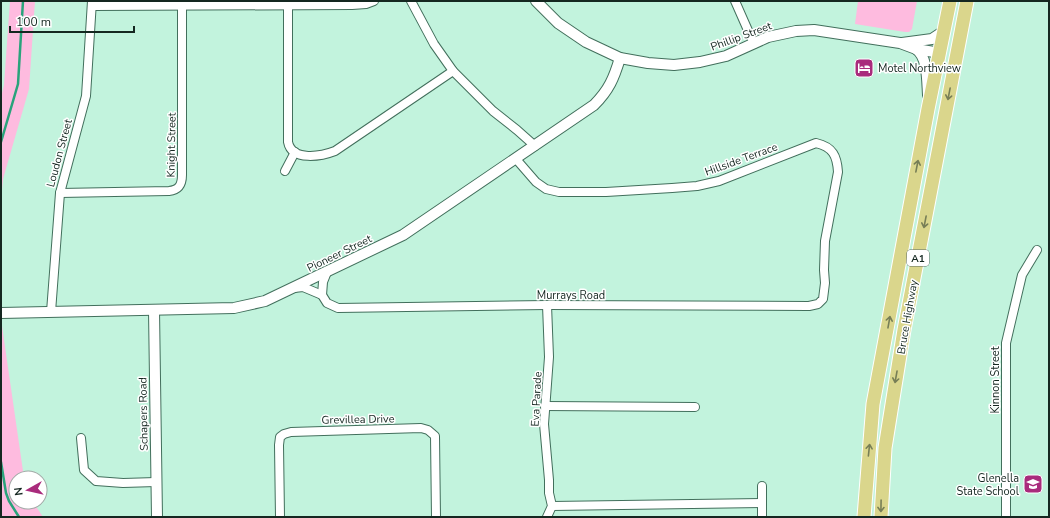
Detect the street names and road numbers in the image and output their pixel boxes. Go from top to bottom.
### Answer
street label: Phillip Street [708,18,774,54]
street label: Knight Street [163,112,180,178]
street label: Loudon Street [43,117,76,189]
street label: Hillside Terrace [703,139,780,180]
street label: Pioneer Street [304,231,374,276]
road number: A1 [907,250,929,266]
street label: Bruce Highway [894,278,921,355]
street label: Murrays Road [537,288,605,303]
street label: Kinnon Street [988,346,1003,414]
street label: Eva Parade [528,371,545,427]
street label: Schapers Road [135,377,152,451]
street label: Grevillea Drive [321,411,395,428]

